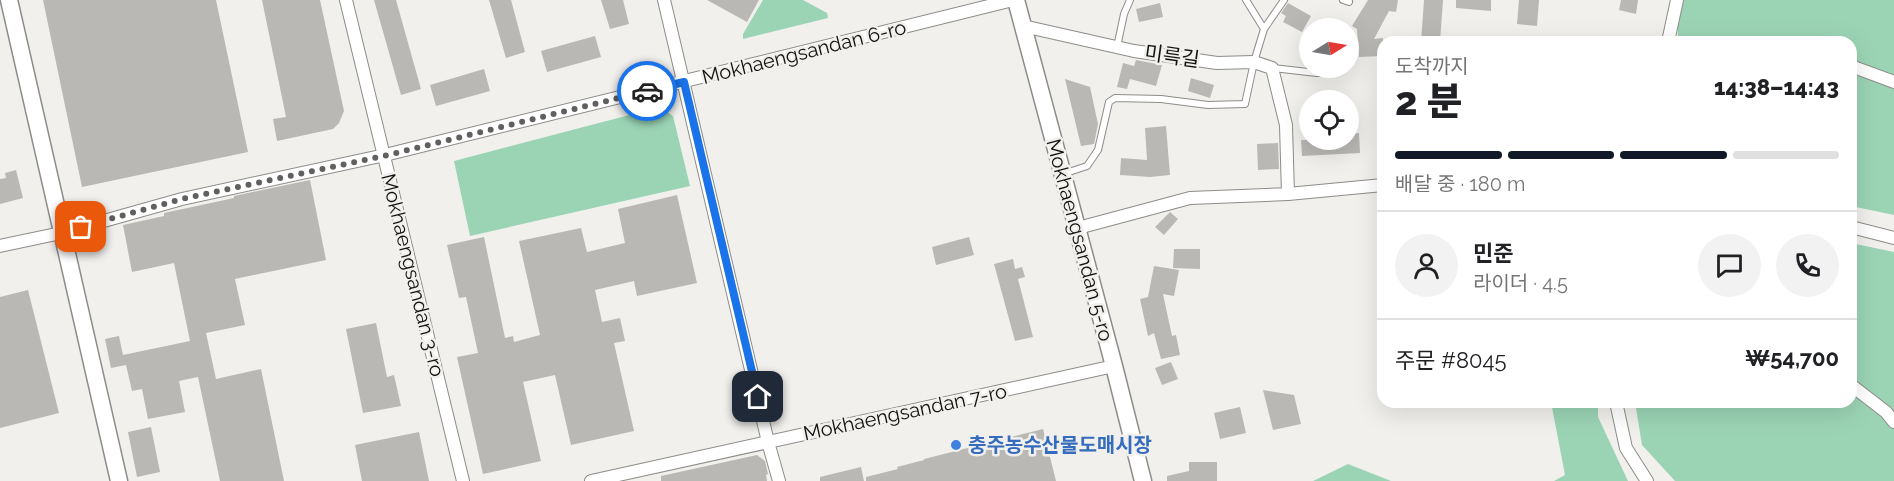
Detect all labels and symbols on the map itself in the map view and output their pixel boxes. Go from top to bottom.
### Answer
street label: Mokhaengsandan 6-ro [699,15,909,89]
north arrow [1299,18,1359,78]
street label: 미륵길 [1143,40,1201,72]
courier [617,61,677,121]
street label: Mokhaengsandan 5-ro [1041,136,1119,344]
street label: Mokhaengsandan 3-ro [376,171,450,379]
pin [55,201,106,252]
pin [732,371,783,422]
street label: Mokhaengsandan 7-ro [801,379,1009,445]
place label: 충주농수산물도매시장 [968,433,1152,457]
marker: 충주농수산물도매시장 [949,438,963,452]

